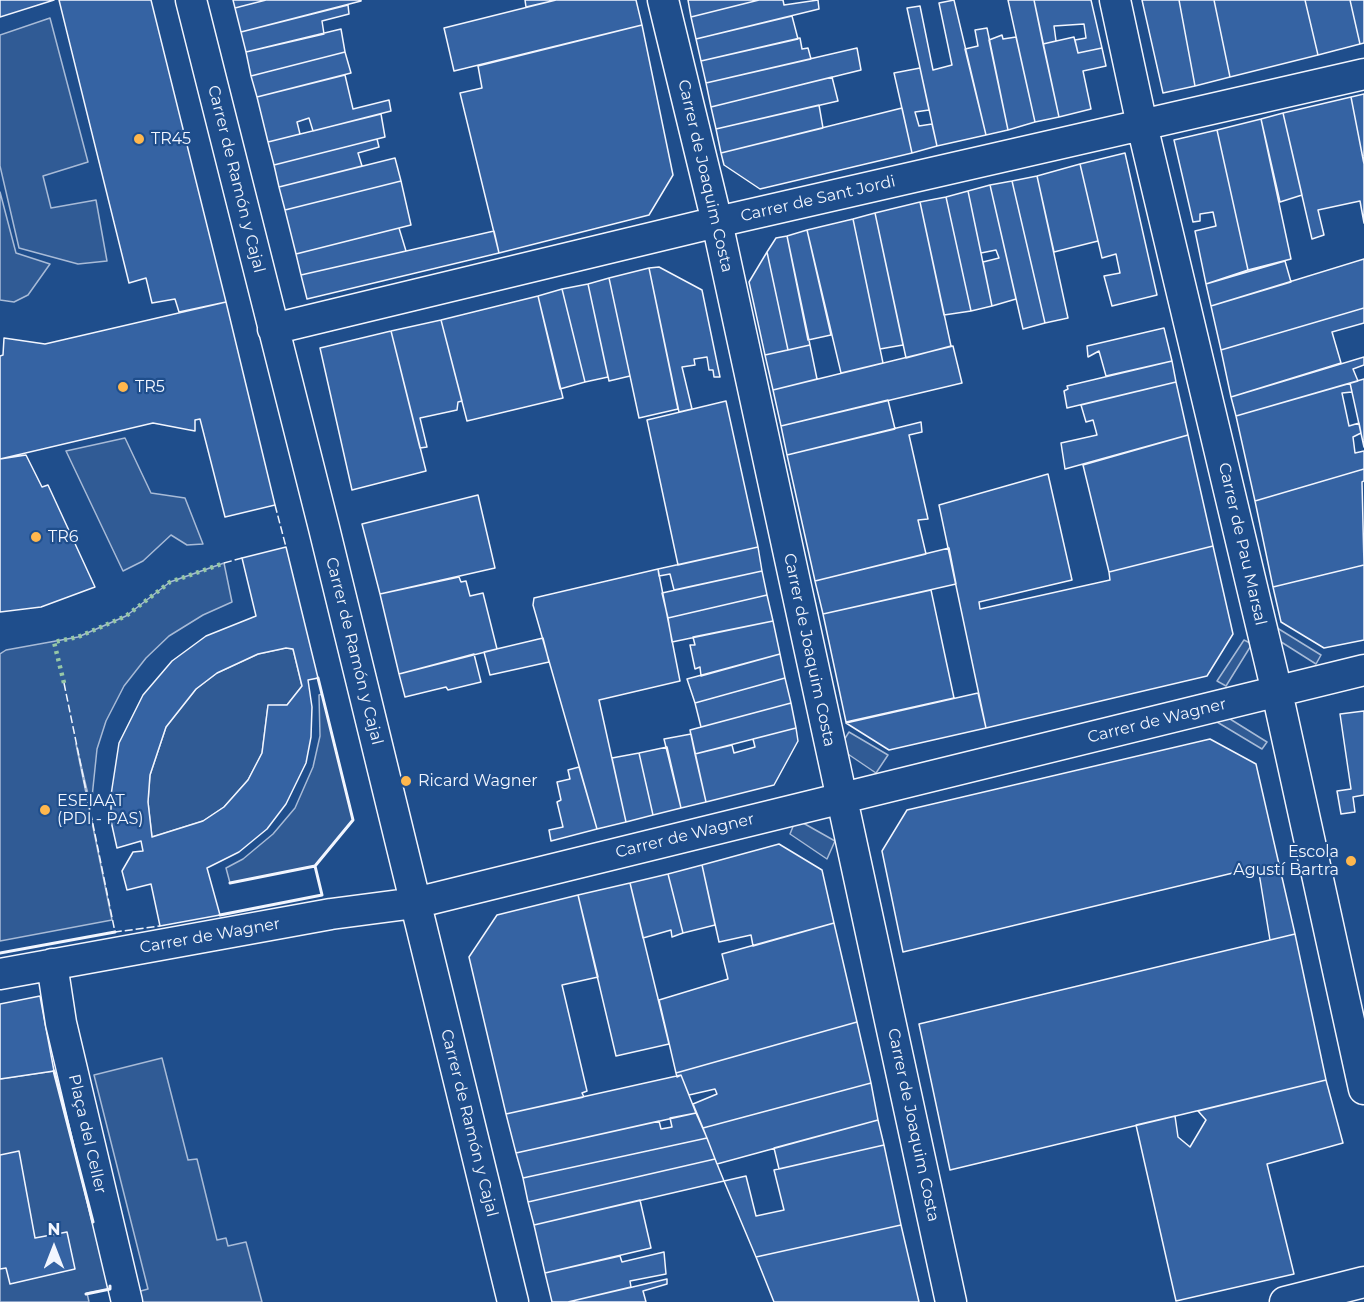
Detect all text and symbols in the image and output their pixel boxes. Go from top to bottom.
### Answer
street label: Carrer de Joaquim Costa [673,78,737,274]
street label: Carrer de Ramón y Cajal [203,83,269,275]
place label: TR45 [151,129,191,149]
marker: TR45 [132,132,146,146]
street label: Carrer de Sant Jordi [739,172,897,226]
place label: TR5 [135,377,165,397]
marker: TR5 [116,380,130,394]
street label: Carrer de Pau Marsal [1214,461,1270,627]
place label: TR6 [48,527,78,547]
marker: TR6 [29,530,43,544]
street label: Carrer de Joaquim Costa [779,552,839,748]
street label: Carrer de Ramón y Cajal [321,555,387,747]
street label: Carrer de Wagner [1086,694,1228,748]
place label: Ricard Wagner [418,771,538,791]
marker: Ricard Wagner [399,774,413,788]
place label: ESEIAAT (PDI - PAS) [57,791,143,829]
marker: ESEIAAT (PDI - PAS) [38,803,52,817]
street label: Carrer de Wagner [614,809,756,863]
place label: Escola Agustí Bartra [1233,842,1339,880]
marker: Escola Agustí Bartra [1344,854,1358,868]
street label: Carrer de Wagner [138,914,282,958]
street label: Carrer de Ramón y Cajal [436,1027,502,1219]
street label: Carrer de Joaquim Costa [883,1027,943,1223]
street label: Plaça del Celler [64,1072,110,1196]
north arrow [24,1218,84,1278]
text: N [48,1220,60,1239]

